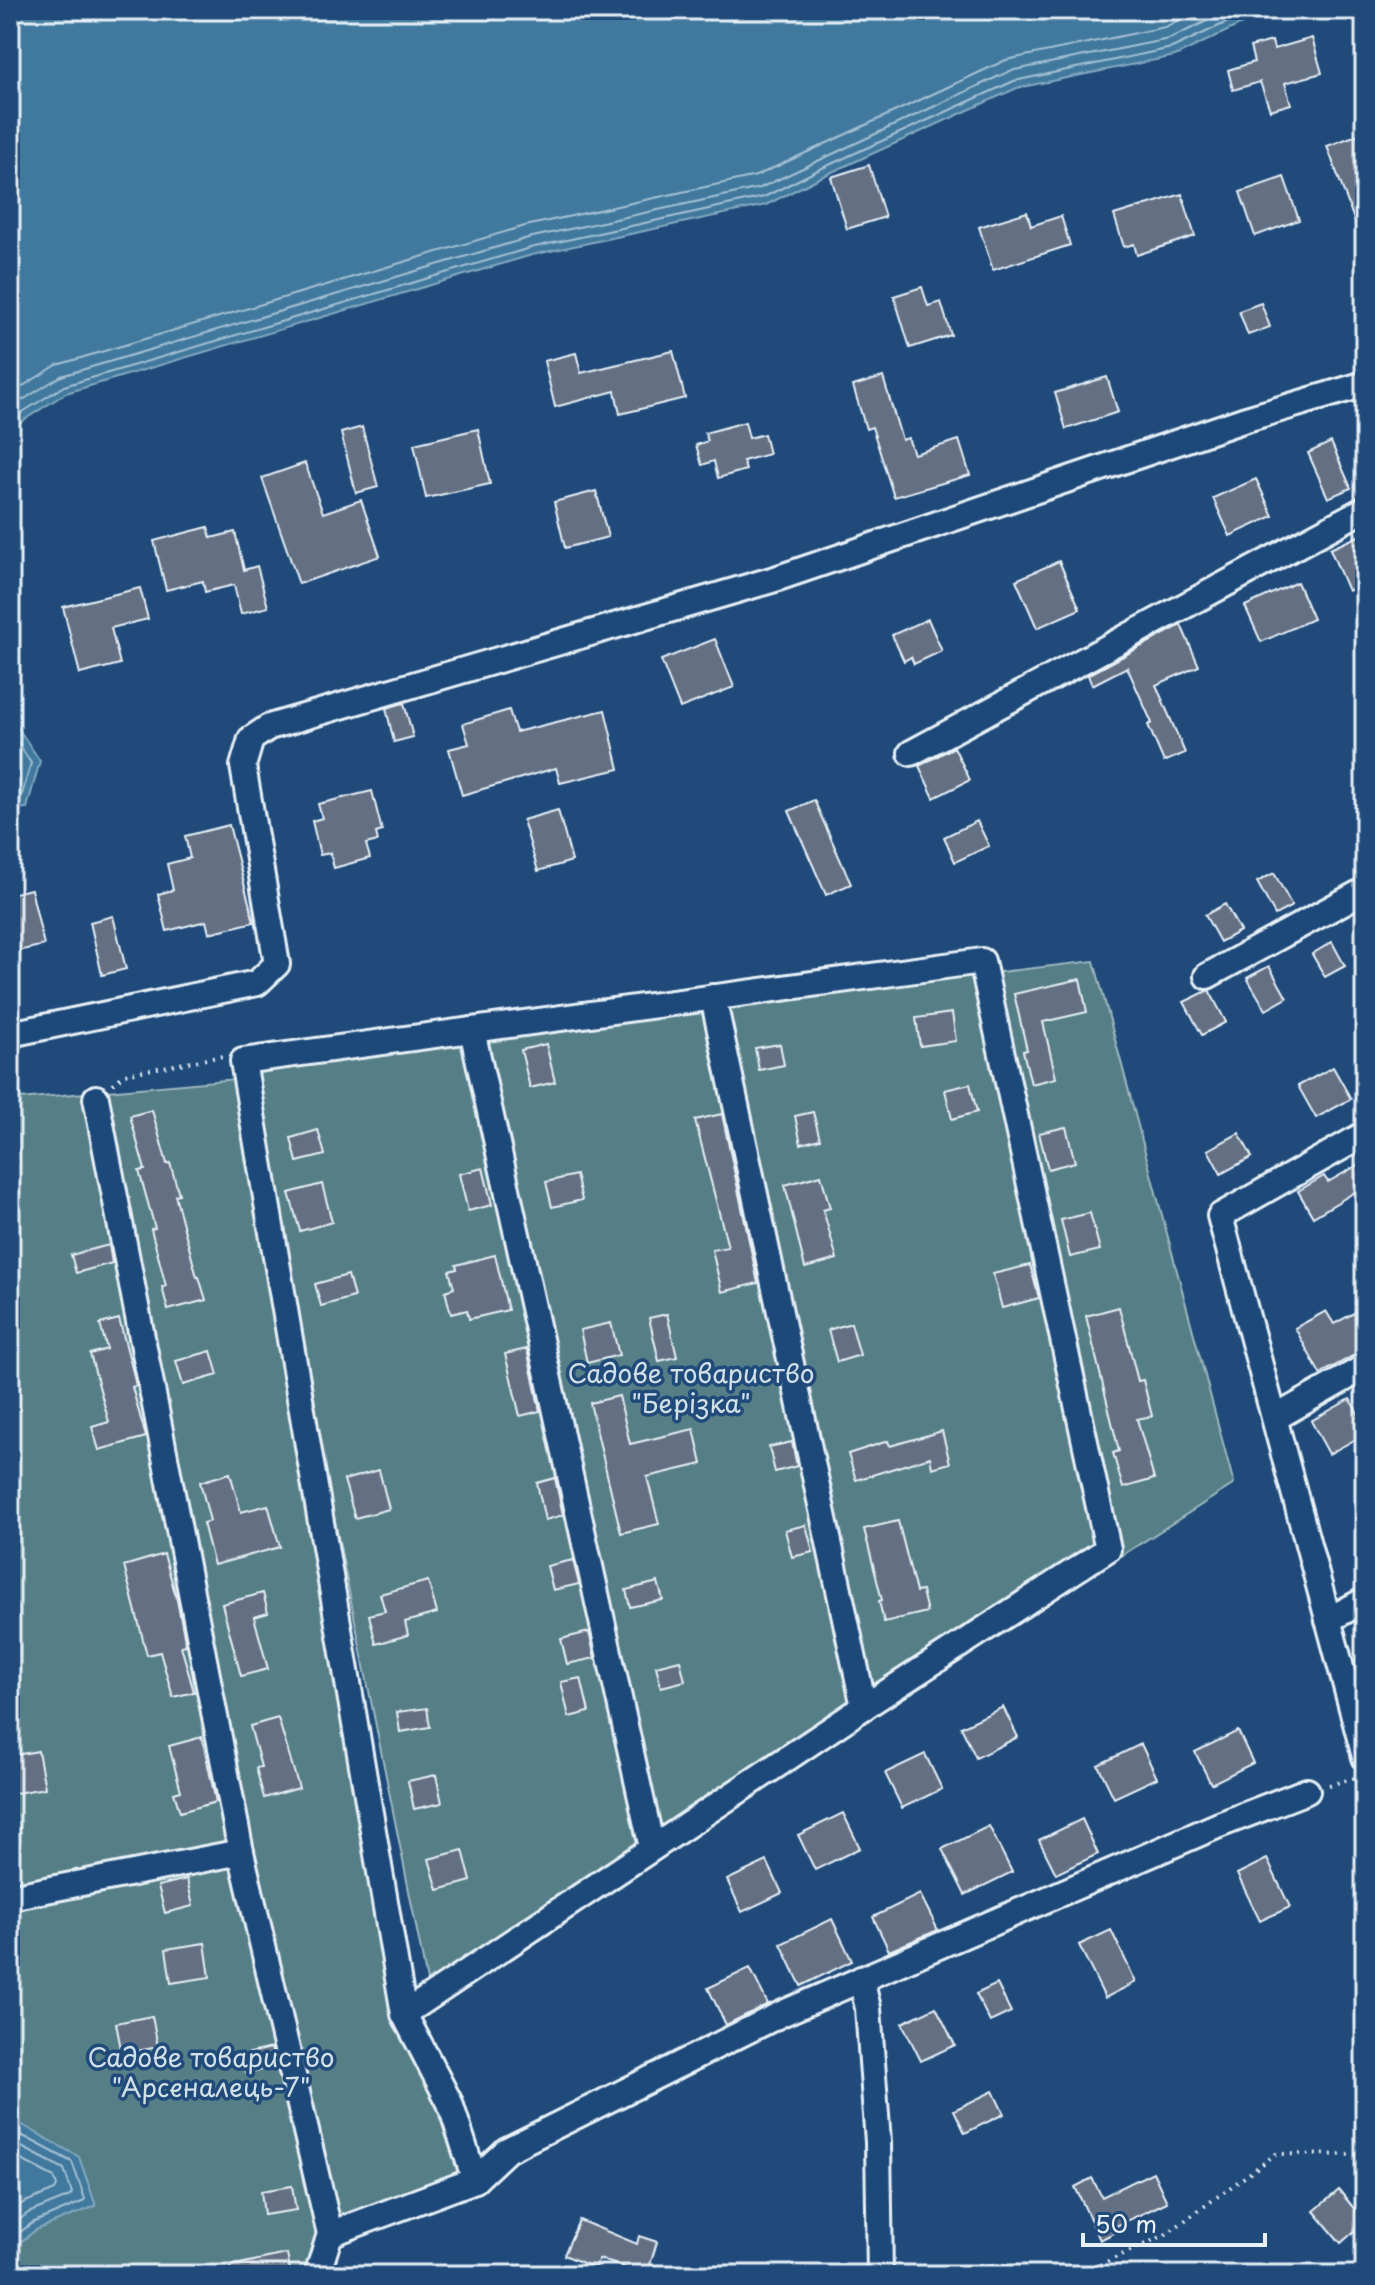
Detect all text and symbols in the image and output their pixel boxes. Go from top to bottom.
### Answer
park label: Садове товариство "Берізка" [568,1353,814,1422]
park label: Садове товариство "Арсеналець-7" [88,2037,334,2106]
scale bar [1083,2197,1265,2247]
text: 50 m [1095,2205,1157,2241]

